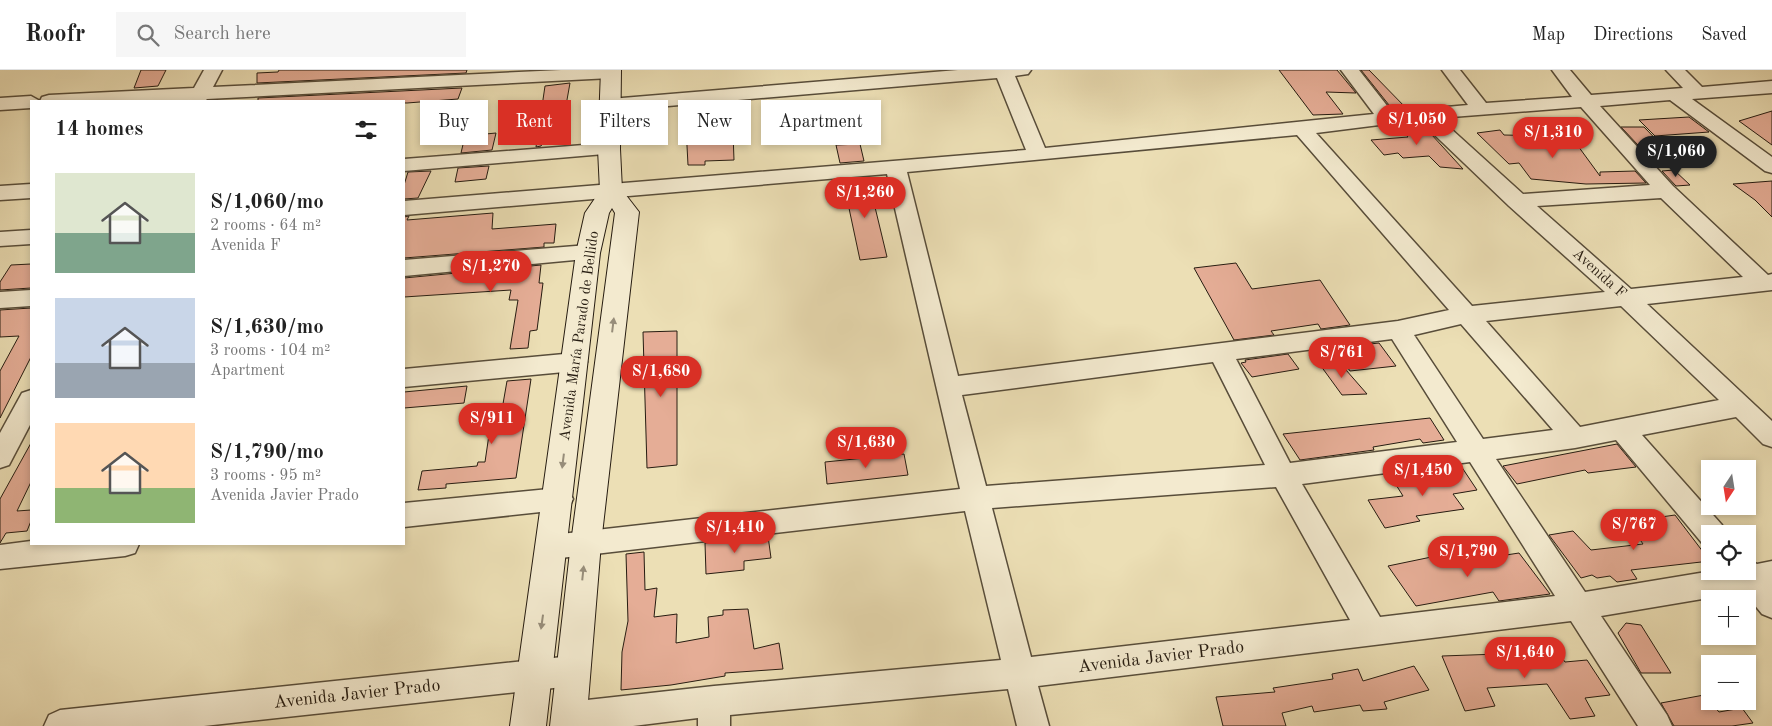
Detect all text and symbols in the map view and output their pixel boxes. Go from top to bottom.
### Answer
search box [116,12,466,57]
icon: search [134,21,162,49]
text: Roofr [25,23,86,47]
text: Search here [174,25,271,44]
text: Map [1532,26,1565,44]
text: Directions [1593,26,1673,44]
text: Saved [1701,26,1747,44]
chip: Buy [420,100,488,145]
chip: Rent [498,100,571,145]
chip: Filters [581,100,668,145]
chip: New [678,100,751,145]
chip: Apartment [761,100,881,145]
pin: S/1,050 [1371,104,1463,146]
text: S/1,050 [1388,112,1446,128]
icon: filters [352,116,380,144]
pin: S/1,310 [1507,116,1599,159]
text: 14 homes [55,119,143,140]
text: S/1,310 [1524,125,1582,141]
pin: S/1,060 [1630,136,1722,178]
text: S/1,060 [1647,144,1705,160]
pin: S/1,260 [819,176,911,219]
text: S/1,260 [836,185,894,201]
text: S/1,060/mo [210,192,324,213]
icon: home [95,193,155,253]
text: 2 rooms · 64 m² [210,218,321,234]
street label: Avenida María Parado de Bellido [558,230,602,442]
text: Avenida F [210,238,281,254]
street label: Avenida F [1569,246,1629,302]
pin: S/1,270 [445,250,537,293]
text: S/1,270 [462,259,520,275]
one-way arrow [609,316,617,332]
text: S/1,630/mo [210,317,324,338]
icon: home [95,318,155,378]
pin: S/761 [1307,336,1377,379]
text: 3 rooms · 104 m² [210,343,330,359]
text: S/761 [1320,345,1364,361]
pin: S/1,680 [615,356,707,398]
text: Apartment [210,363,285,379]
text: S/1,680 [632,364,690,380]
pin: S/911 [457,402,527,445]
text: S/911 [470,411,514,427]
pin: S/1,630 [820,426,912,469]
text: S/1,630 [837,435,895,451]
text: S/1,790/mo [210,442,324,463]
icon: home [95,443,155,503]
one-way arrow [559,453,567,469]
pin: S/1,450 [1377,454,1469,497]
north arrow [1701,460,1756,515]
map controls [1701,460,1756,710]
text: S/1,450 [1394,463,1452,479]
text: 3 rooms · 95 m² [210,468,321,484]
text: Avenida Javier Prado [210,488,359,504]
pin: S/767 [1599,508,1669,551]
pin: S/1,410 [689,512,781,554]
text: S/767 [1612,517,1656,533]
text: S/1,410 [706,520,764,536]
button: locate [1701,525,1756,580]
pin: S/1,790 [1422,536,1514,578]
text: S/1,790 [1439,544,1497,560]
one-way arrow [579,565,587,581]
button: + [1701,590,1756,645]
one-way arrow [538,615,546,631]
pin: S/1,640 [1479,636,1571,679]
street label: Avenida Javier Prado [1077,638,1245,676]
text: S/1,640 [1496,645,1554,661]
button: − [1701,655,1756,710]
street label: Avenida Javier Prado [273,676,441,712]

